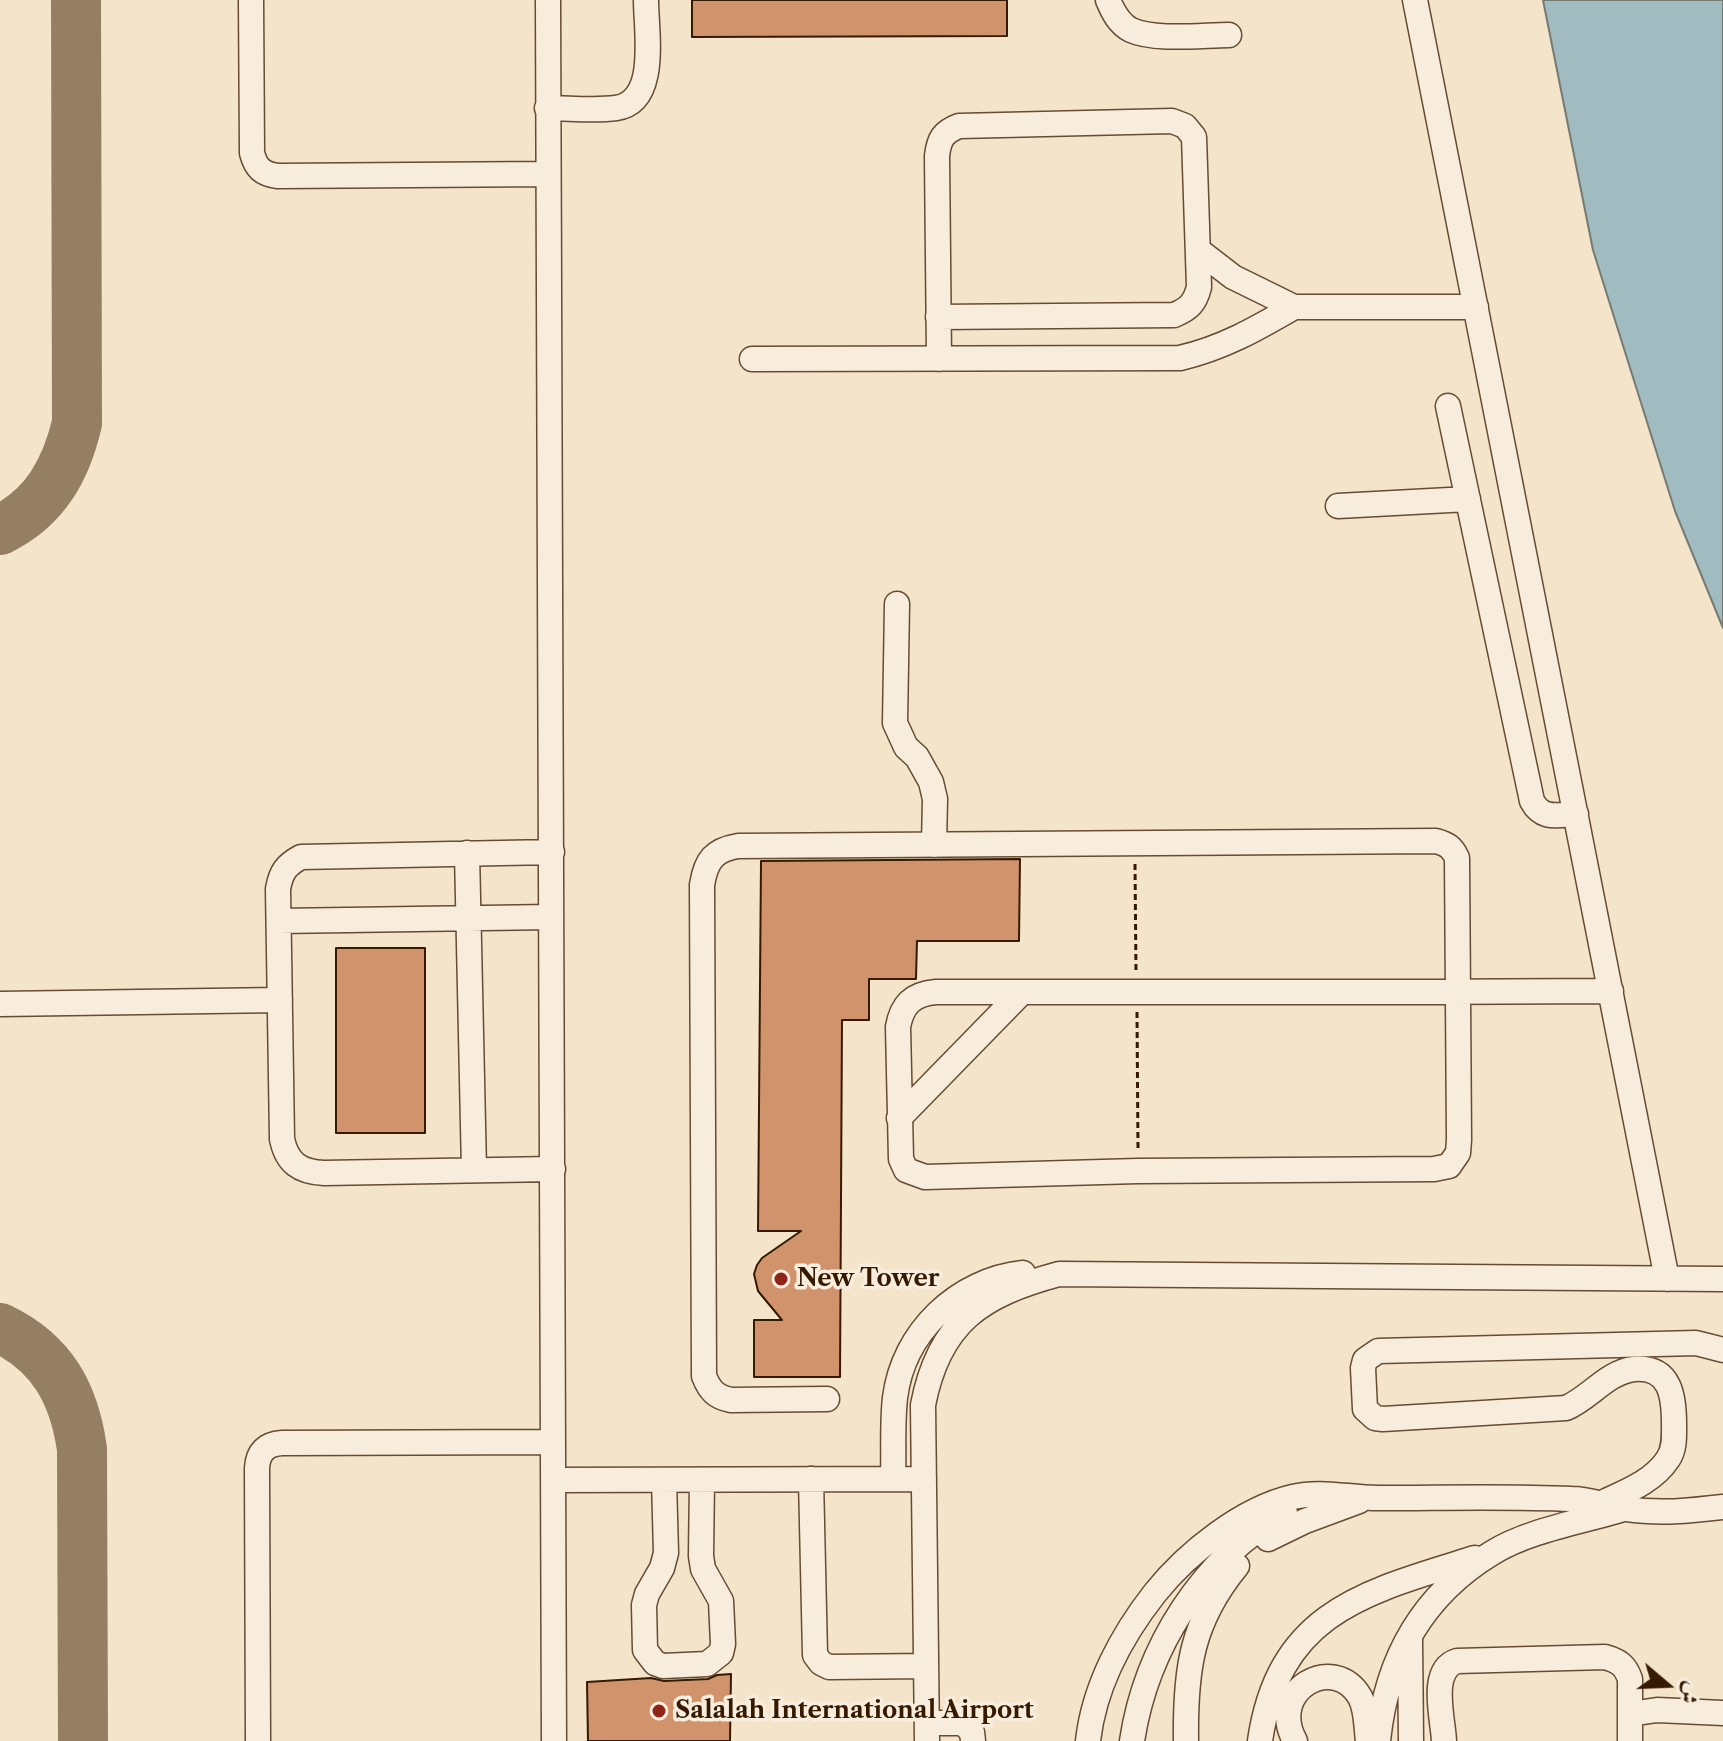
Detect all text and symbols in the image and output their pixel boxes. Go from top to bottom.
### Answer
place label: New Tower [797,1265,940,1293]
marker: New Tower [772,1270,790,1288]
north arrow [1627,1645,1707,1725]
text: ش [1674,1678,1706,1708]
place label: Salalah International Airport [675,1697,1034,1725]
marker: Salalah International Airport [650,1702,668,1720]

